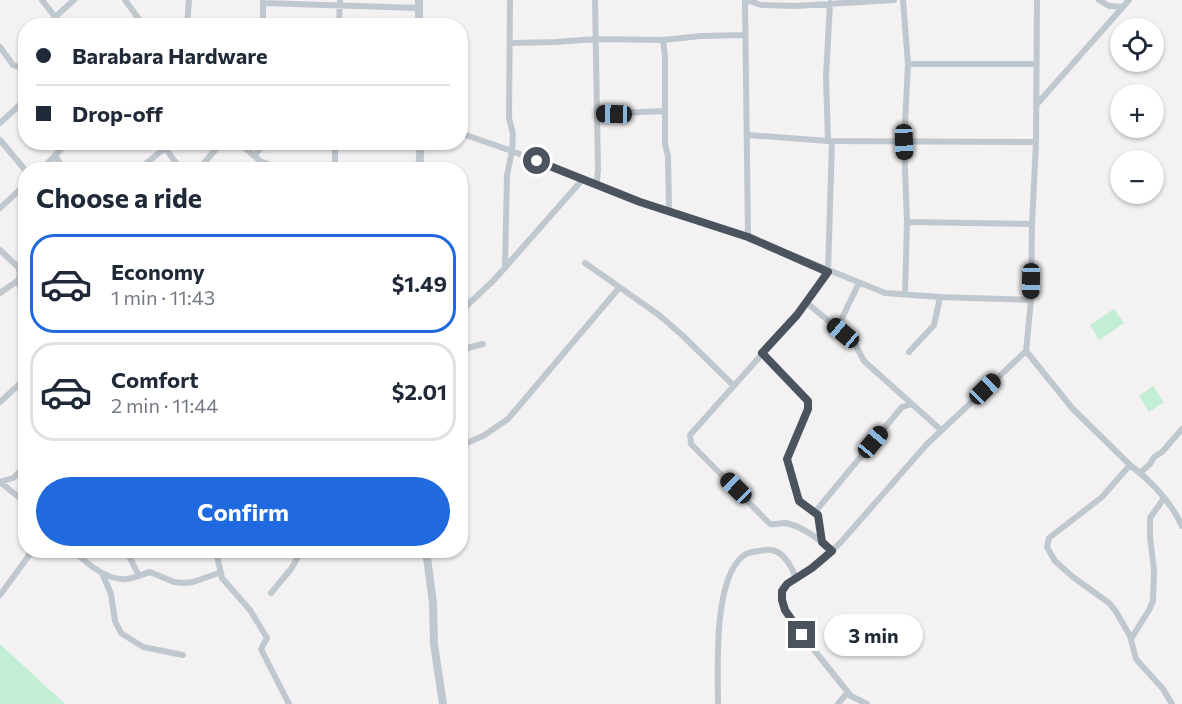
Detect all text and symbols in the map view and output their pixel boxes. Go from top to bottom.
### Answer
map controls [1110,18,1164,204]
button: locate [1110,18,1164,72]
text: Barabara Hardware [72,42,268,69]
button: + [1110,84,1164,138]
text: Drop-off [72,100,163,127]
car [596,105,632,123]
car [894,124,914,160]
route start [523,147,550,174]
button: − [1110,150,1164,204]
text: Choose a ride [36,181,202,214]
icon: car [39,257,93,311]
text: Economy [111,258,205,285]
car [1022,263,1040,299]
text: $1.49 [392,270,447,297]
text: 1 min · 11:43 [111,285,215,309]
car [823,315,863,351]
icon: car [39,365,93,419]
text: Comfort [111,366,199,393]
car [966,370,1004,408]
text: $2.01 [392,378,447,405]
text: 2 min · 11:44 [111,393,218,417]
car [855,422,891,462]
car [717,469,755,507]
button: Confirm [36,477,450,546]
callout: 3 min [823,614,922,656]
route end [788,621,815,648]
text: 3 min [848,623,899,647]

